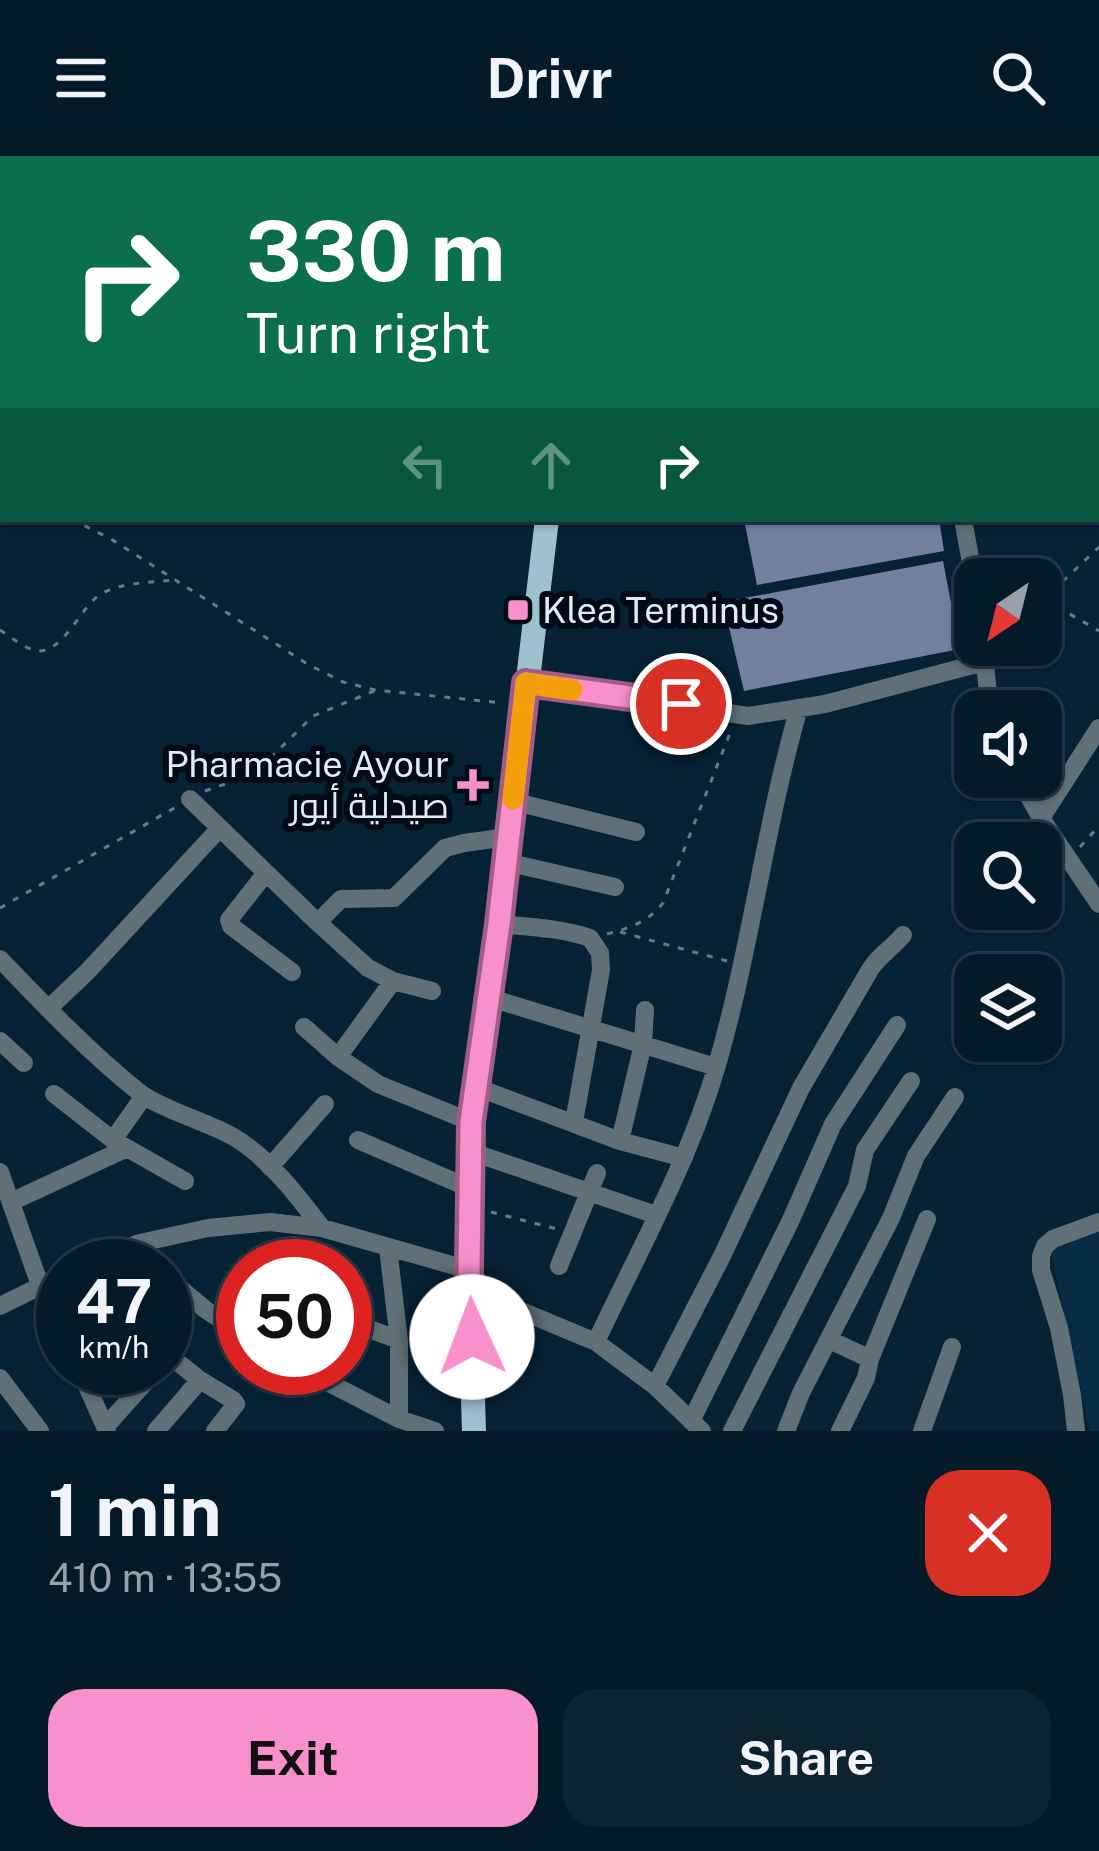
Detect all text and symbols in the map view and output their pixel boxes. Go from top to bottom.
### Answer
icon: menu [48,45,114,111]
icon: search [985,45,1051,111]
text: Drivr [487,47,612,110]
text: 330 m [246,201,506,300]
icon: right [48,204,204,360]
text: Turn right [246,302,491,365]
icon: left [392,432,458,498]
icon: ahead [518,432,584,498]
icon: right [644,432,710,498]
north arrow [954,558,1062,666]
map controls [954,558,1062,1062]
place label: Klea Terminus [542,589,779,631]
marker: Klea Terminus [505,597,531,623]
pin [630,653,732,755]
icon: arrive [648,671,714,737]
button: sound [954,690,1062,798]
place label: Pharmacie Ayour صيدلية أيور [165,743,449,826]
marker: Pharmacie Ayour صيدلية أيور [460,772,486,798]
button: search [954,822,1062,930]
button: layers [954,954,1062,1062]
speed limit sign: 50 [216,1239,372,1395]
text: 47 [76,1266,152,1337]
position arrow [409,1274,535,1400]
text: km/h [79,1329,149,1365]
text: 1 min [48,1468,222,1552]
button: close [925,1470,1051,1596]
text: 410 m · 13:55 [48,1555,282,1601]
button: Exit [48,1689,538,1827]
button: Share [562,1689,1051,1827]

